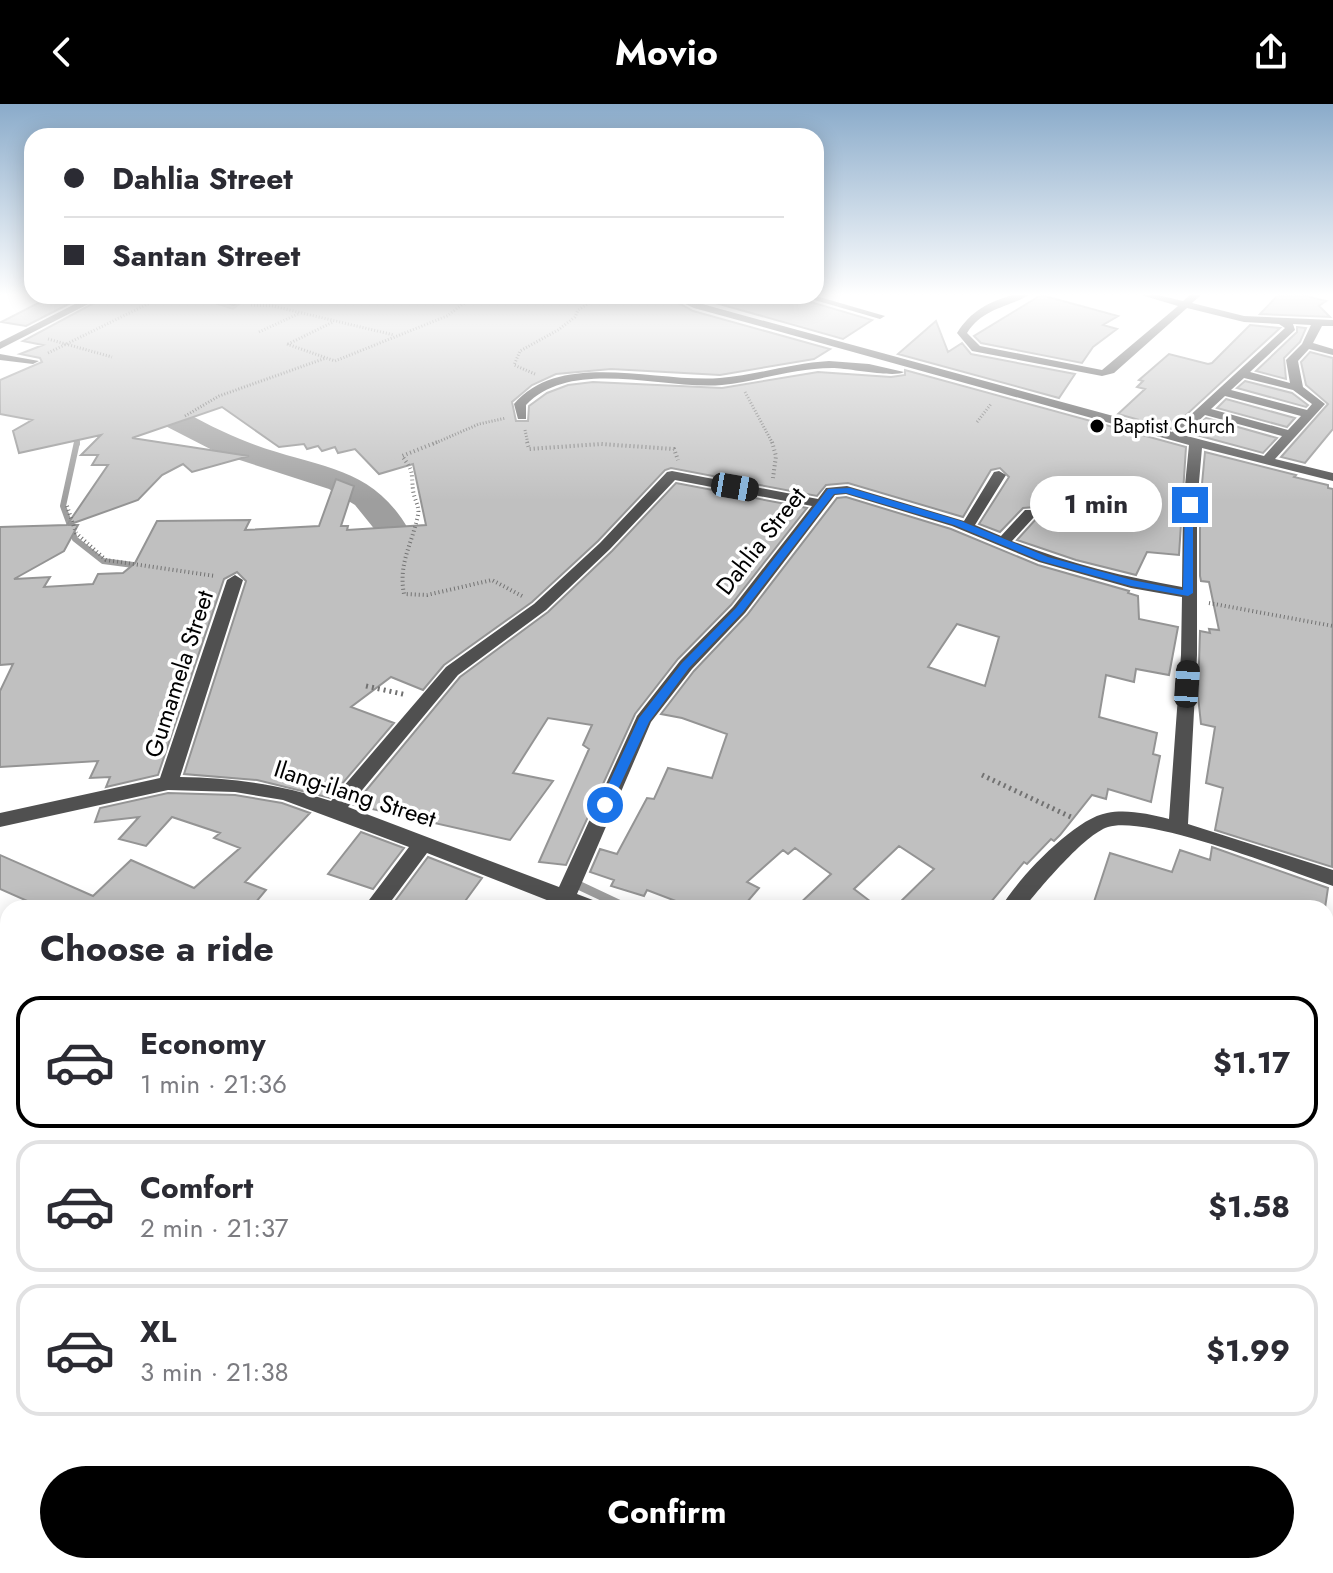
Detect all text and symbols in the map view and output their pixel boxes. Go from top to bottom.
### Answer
text: Movio [615,26,718,78]
icon: back [40,30,84,74]
icon: share [1249,30,1293,74]
text: Dahlia Street [112,157,293,200]
text: Santan Street [112,234,300,277]
place label: Baptist Church [1113,412,1235,441]
marker: Baptist Church [1088,417,1106,435]
car [709,471,761,503]
callout: 1 min [1030,477,1162,533]
street label: Dahlia Street [707,479,814,602]
text: 1 min [1064,485,1128,523]
route end [1172,487,1208,523]
street label: Gumamela Street [135,585,222,762]
car [1173,659,1201,709]
street label: Ilang-ilang Street [270,751,441,836]
route start [587,787,623,823]
text: Choose a ride [40,922,274,974]
text: Economy [140,1022,266,1065]
icon: car [44,1026,116,1098]
text: $1.17 [1213,1041,1290,1084]
text: 1 min · 21:36 [140,1065,287,1103]
text: Comfort [140,1166,253,1209]
icon: car [44,1170,116,1242]
text: $1.58 [1208,1185,1290,1228]
text: 2 min · 21:37 [140,1209,288,1247]
text: XL [140,1310,176,1353]
icon: car [44,1314,116,1386]
text: $1.99 [1206,1329,1290,1372]
text: 3 min · 21:38 [140,1353,289,1391]
button: Confirm [40,1466,1294,1558]

